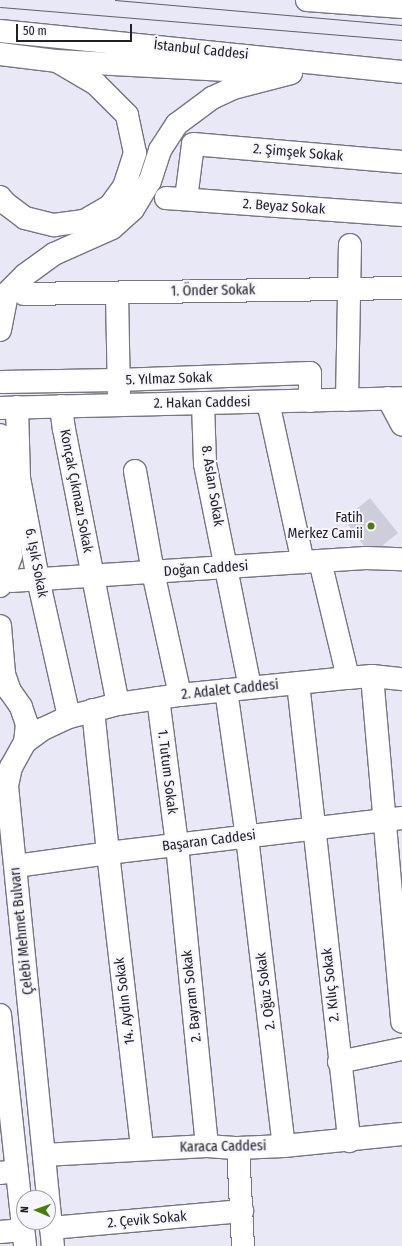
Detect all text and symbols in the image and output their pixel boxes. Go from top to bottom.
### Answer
scale bar [18,16,134,42]
text: 50 m [23,24,47,38]
street label: İstanbul Caddesi [153,37,249,63]
street label: 2. Şimşek Sokak [252,141,344,165]
street label: 2. Beyaz Sokak [242,196,326,218]
street label: 1. Önder Sokak [171,282,255,300]
street label: 5. Yılmaz Sokak [125,369,213,389]
street label: 2. Hakan Caddesi [153,394,251,412]
street label: Konçak Çıkmazı Sokak [56,428,96,554]
street label: 8. Aslan Sokak [197,444,227,528]
place label: Fatih Merkez Camii [288,510,363,542]
marker: Fatih Merkez Camii [366,521,376,531]
street label: 6. Işık Sokak [21,527,51,599]
street label: Doğan Caddesi [163,558,249,580]
street label: 2. Adalet Caddesi [181,677,279,703]
street label: 1. Tutum Sokak [153,729,181,815]
street label: Başaran Caddesi [161,827,257,855]
street label: Çelebi Mehmet Bulvarı [7,866,37,996]
street label: 2. Kılıç Sokak [319,947,343,1023]
street label: 2. Bayram Sokak [179,949,205,1043]
street label: 2. Oğuz Sokak [253,951,279,1031]
street label: 14. Aydın Sokak [111,956,139,1046]
street label: Karaca Caddesi [179,1138,267,1156]
north arrow [16,1190,56,1230]
text: N [18,1206,31,1213]
street label: 2. Çevik Sokak [107,1208,187,1232]

